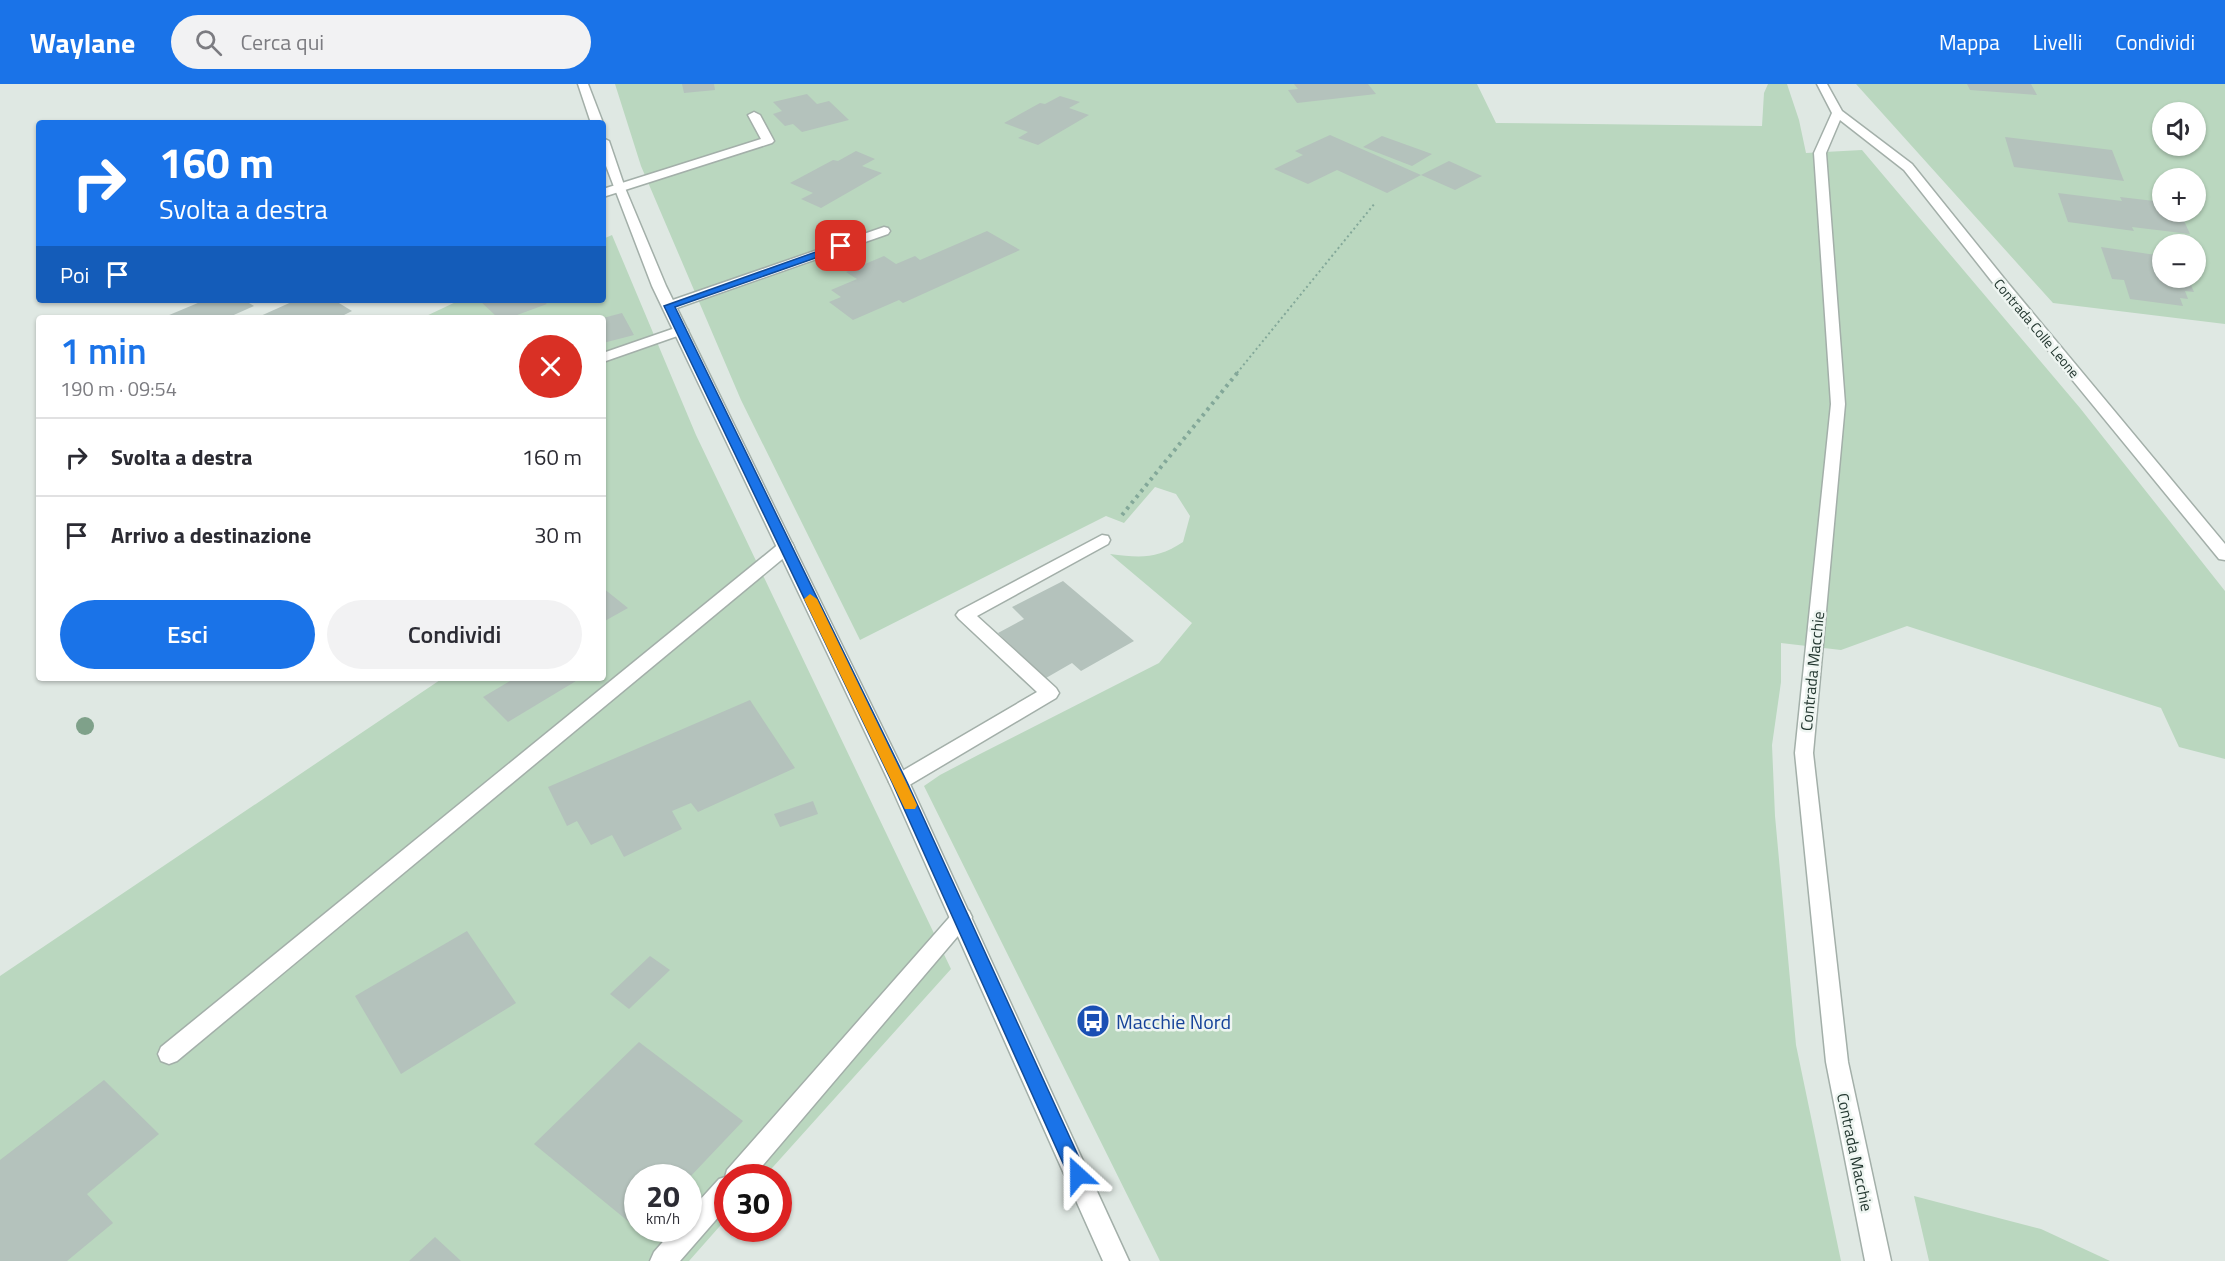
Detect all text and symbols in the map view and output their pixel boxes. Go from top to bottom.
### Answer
search box [171,15,591,69]
text: Waylane [30,21,135,64]
text: Cerca qui [240,25,324,59]
icon: search [192,26,225,59]
text: Mappa [1939,26,2000,58]
text: Livelli [2033,26,2082,58]
text: Condividi [2115,26,2195,58]
map controls [2152,102,2206,288]
button: sound [2152,102,2206,156]
text: 160 m [159,130,274,194]
icon: right [60,144,138,222]
button: + [2152,168,2206,222]
text: Svolta a destra [159,188,328,229]
pin [815,220,866,271]
icon: arrive [824,229,857,262]
button: − [2152,234,2206,288]
text: Poi [60,258,89,292]
icon: arrive [101,258,134,291]
street label: Contrada Colle Leone [1989,274,2085,382]
text: 1 min [60,323,147,378]
button: close [519,335,582,398]
text: 190 m · 09:54 [60,373,177,404]
text: Svolta a destra [111,440,253,474]
text: 160 m [522,440,582,474]
icon: right [60,441,93,474]
text: Arrivo a destinazione [111,518,311,552]
text: 30 m [534,518,582,552]
icon: arrive [60,519,93,552]
button: Esci [60,600,315,669]
button: Condividi [327,600,582,669]
street label: Contrada Macchie [1794,610,1830,732]
bus stop icon: Macchie Nord [1075,1003,1111,1039]
place label: Macchie Nord [1116,1006,1231,1037]
street label: Contrada Macchie [1831,1091,1879,1213]
position arrow [1046,1143,1110,1207]
speed limit sign: 30 [714,1164,792,1242]
text: 20 [646,1173,680,1219]
text: km/h [646,1207,680,1230]

